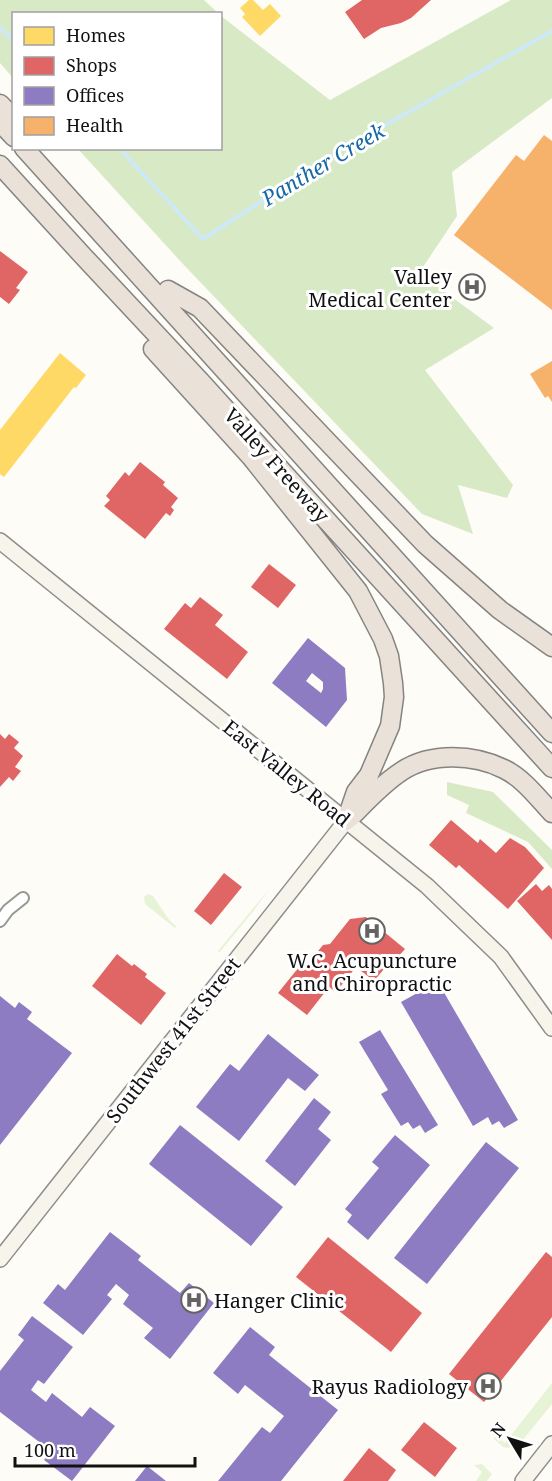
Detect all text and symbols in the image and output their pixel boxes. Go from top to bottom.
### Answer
legend [12,12,222,150]
text: Homes [66,23,125,47]
text: Shops [66,53,117,77]
text: Offices [66,83,124,107]
text: Health [66,113,123,137]
water label: Panther Creek [255,116,391,212]
place label: Valley Medical Center [308,263,453,313]
hospital icon: Valley Medical Center [457,272,487,302]
street label: Valley Freeway [218,402,336,528]
street label: East Valley Road [218,713,356,833]
hospital icon: W.C. Acupuncture and Chiropractic [357,916,387,946]
place label: W.C. Acupuncture and Chiropractic [287,947,457,997]
street label: Southwest 41st Street [100,952,246,1128]
hospital icon: Hanger Clinic [179,1285,209,1315]
place label: Hanger Clinic [214,1287,344,1314]
hospital icon: Rayus Radiology [473,1371,503,1401]
place label: Rayus Radiology [311,1373,469,1400]
north arrow [480,1409,540,1469]
text: N [486,1418,511,1442]
scale bar [15,1430,195,1468]
text: 100 m [24,1438,76,1462]

